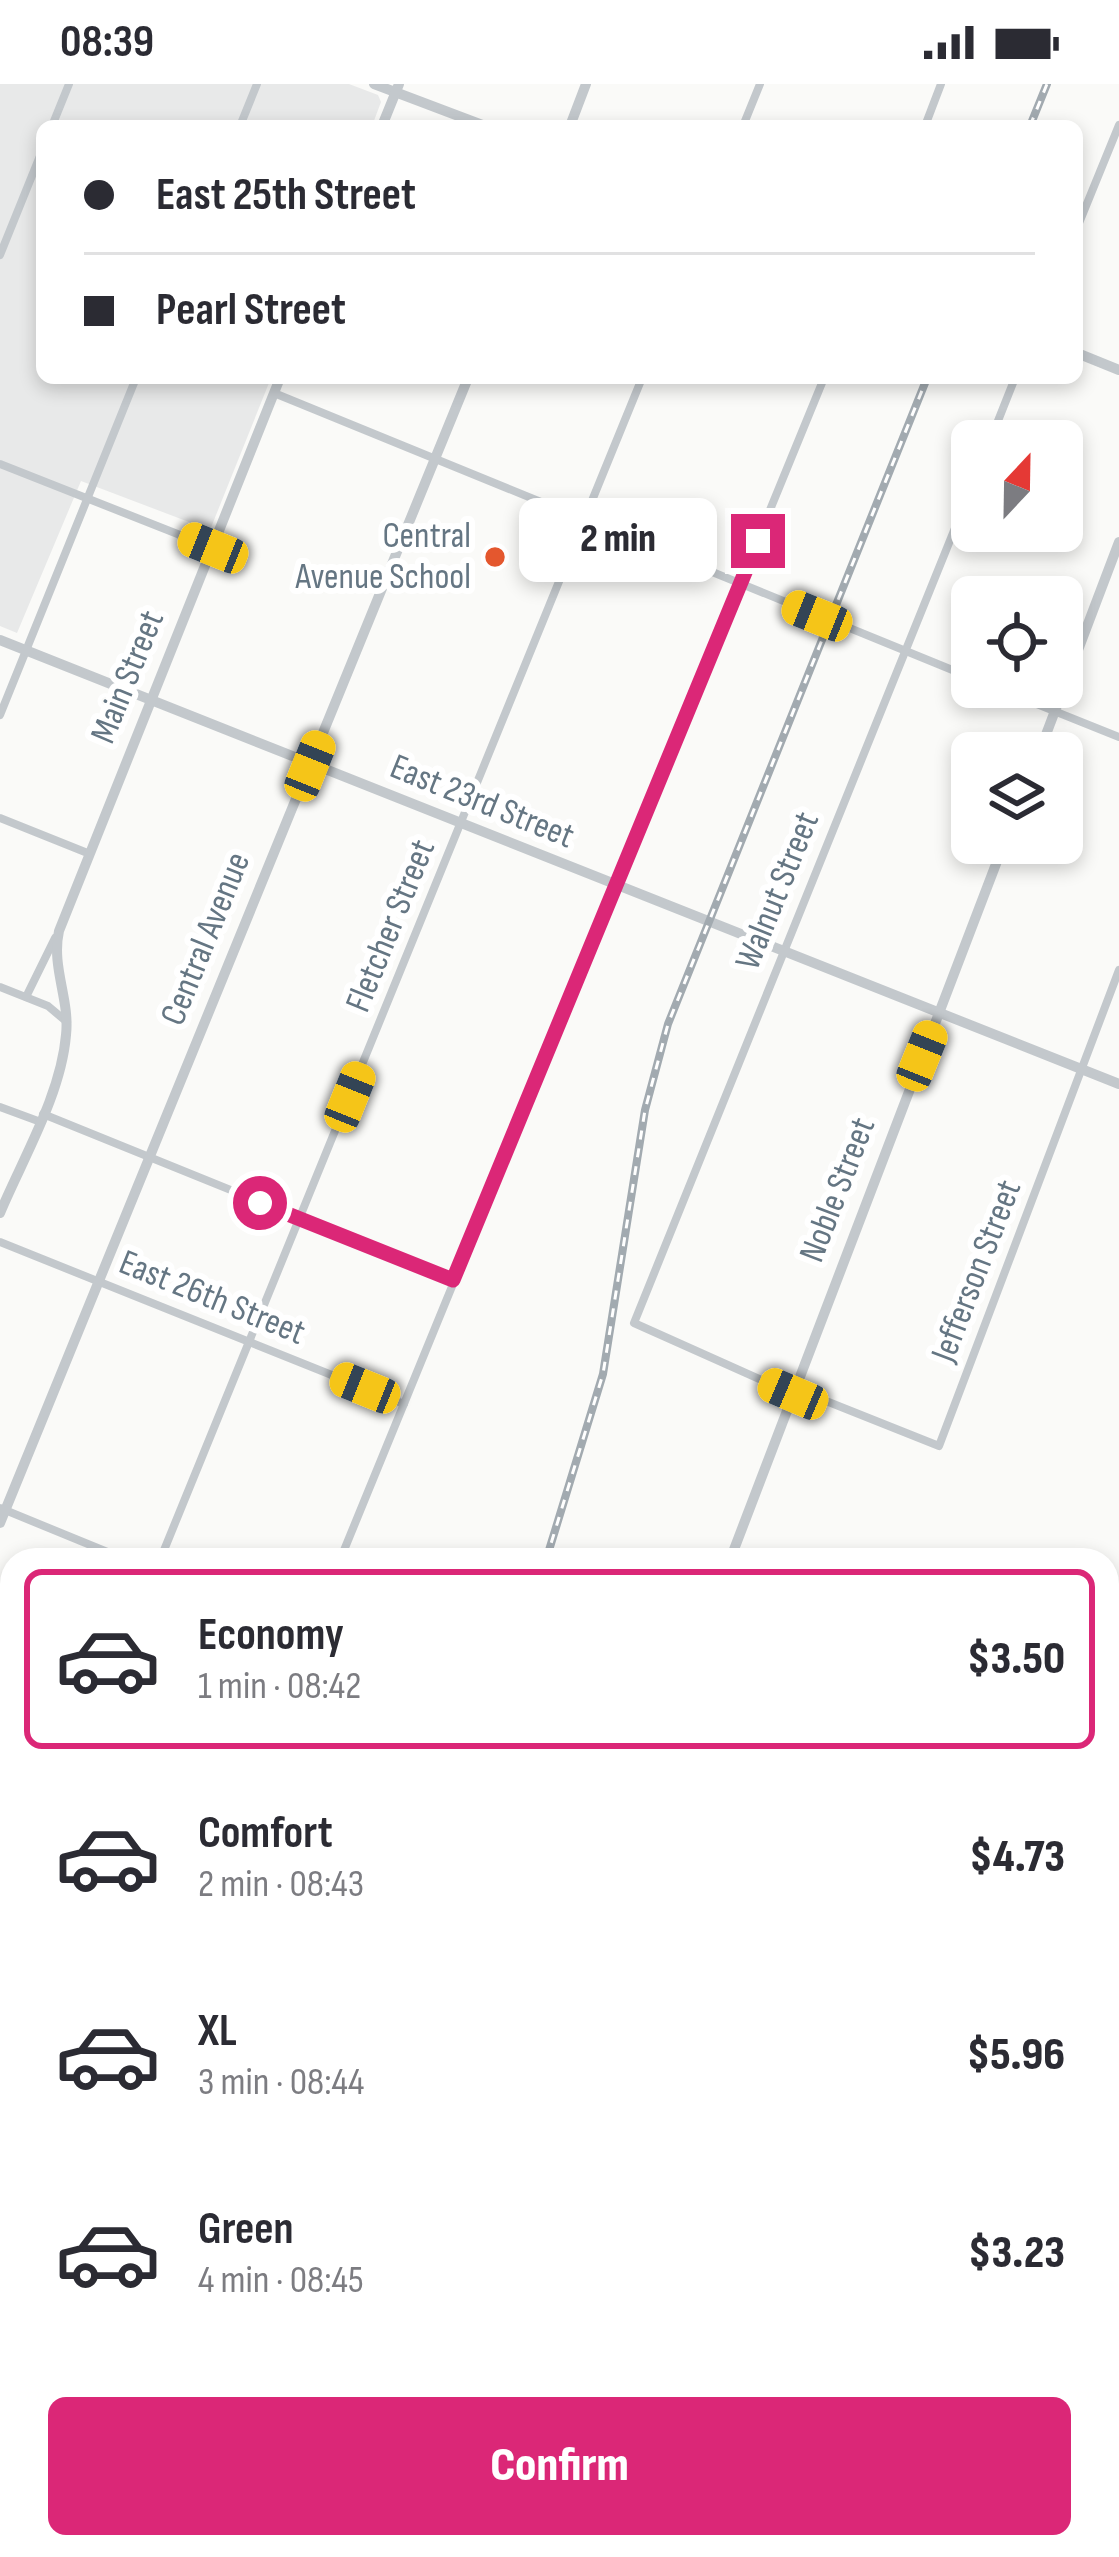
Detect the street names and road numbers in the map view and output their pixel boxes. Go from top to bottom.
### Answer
street label: Main Street [82,604,174,750]
street label: East 23rd Street [384,746,580,858]
street label: Walnut Street [727,806,829,976]
street label: Fletcher Street [337,834,445,1018]
street label: Central Avenue [152,846,260,1032]
street label: Noble Street [791,1112,885,1268]
street label: Jefferson Street [922,1174,1031,1369]
street label: East 26th Street [113,1241,311,1355]

